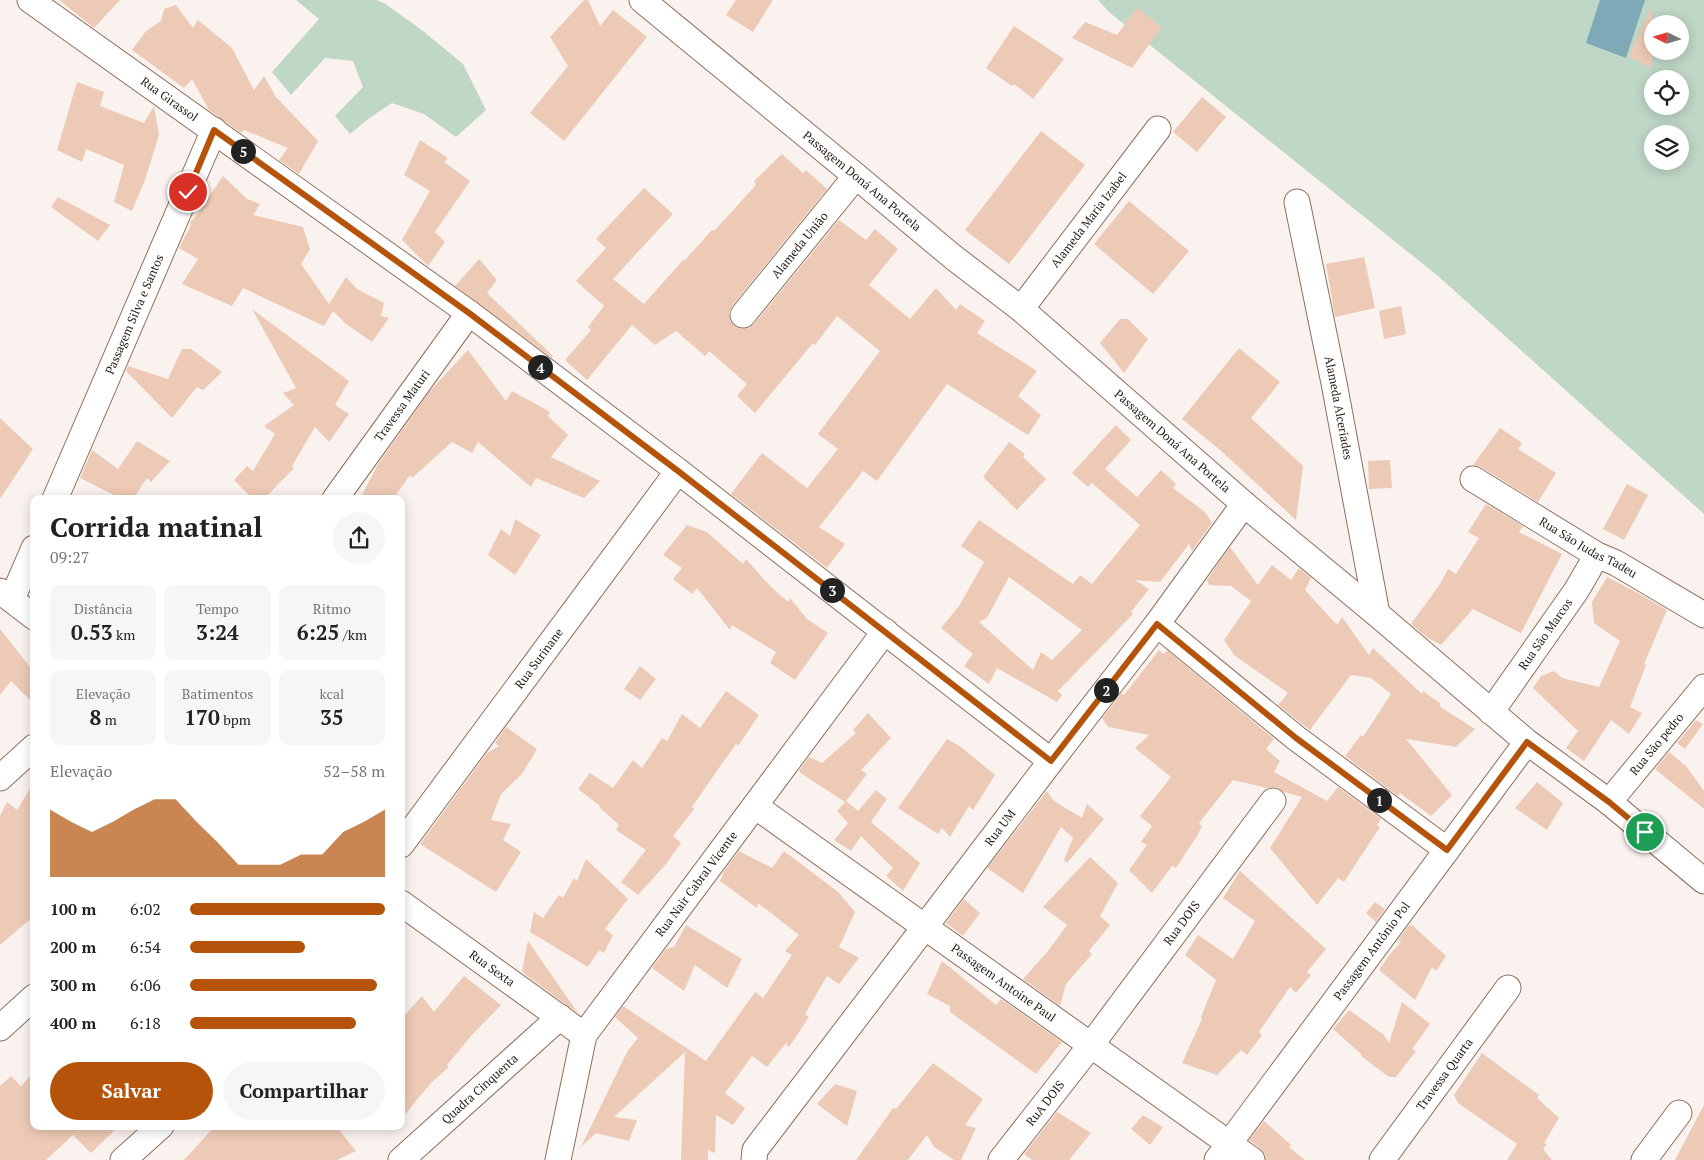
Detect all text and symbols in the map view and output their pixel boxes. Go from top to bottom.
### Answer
north arrow [1644,15,1689,60]
map controls [1644,15,1689,170]
button: locate [1644,70,1689,115]
street label: Rua Girassol [138,73,201,125]
button: layers [1644,125,1689,170]
street label: Passagem Doná Ana Portela [800,128,924,234]
pin: 5 [230,138,256,164]
text: 5 [240,142,247,161]
street label: Alameda Maria Izabel [1047,169,1130,270]
pin [167,171,209,213]
icon: check [174,178,202,206]
street label: Alameda União [768,208,831,281]
street label: Passagem Silva e Santos [102,252,166,376]
pin: 4 [528,354,552,380]
street label: Alameda Alceriades [1322,355,1356,461]
text: 4 [537,358,544,377]
street label: Travessa Maturi [371,366,433,444]
street label: Passagem Doná Ana Portela [1112,386,1234,496]
text: Corrida matinal [50,508,263,545]
button: share [333,512,385,564]
street label: Rua São Judas Tadeu [1537,513,1640,581]
text: 09:27 [50,546,89,568]
pin: 3 [820,578,844,602]
text: 3 [829,581,836,600]
street label: Rua São Marcos [1515,595,1575,673]
text: Distância [74,599,132,618]
text: Tempo [196,599,239,618]
text: Ritmo [313,599,351,618]
text: 0.53 [71,618,113,646]
text: 3:24 [196,618,239,646]
text: 6:25 [297,618,339,646]
text: km [113,625,135,644]
text: /km [339,625,367,644]
street label: Rua Surinane [511,625,566,691]
pin: 2 [1094,678,1118,702]
text: 2 [1103,681,1110,700]
text: Elevação [76,684,130,703]
text: Batimentos [182,684,253,703]
text: kcal [319,684,344,703]
text: 8 [89,703,101,731]
text: 170 [184,703,220,731]
text: 35 [320,703,344,731]
street label: Rua São pedro [1626,709,1687,778]
text: m [101,710,117,729]
text: bpm [220,710,251,729]
text: Elevação [50,760,112,782]
text: 52–58 m [323,760,385,782]
pin: 1 [1366,788,1392,812]
text: 1 [1376,791,1383,810]
street label: Rua UM [981,806,1019,849]
pin [1624,811,1666,853]
icon: arrive [1631,818,1659,846]
street label: Rua Nair Cabral Vicente [652,828,740,939]
text: 100 m [50,898,96,920]
text: 6:02 [130,898,161,920]
street label: Rua DOIS [1160,898,1203,948]
street label: Passagem Antônio Pol [1330,898,1413,1003]
text: 200 m [50,936,96,958]
text: 6:54 [130,936,161,958]
street label: Passagem Antoine Paul [948,940,1059,1025]
street label: Rua Sexta [466,947,518,990]
text: 300 m [50,974,96,996]
text: 6:06 [130,974,161,996]
text: 400 m [50,1012,96,1034]
text: 6:18 [130,1012,161,1034]
street label: Travessa Quarta [1413,1035,1476,1113]
street label: Quadra Cinquenta [438,1050,521,1127]
button: Salvar [50,1062,213,1120]
button: Compartilhar [223,1062,385,1120]
street label: RuA DOIS [1023,1077,1067,1129]

